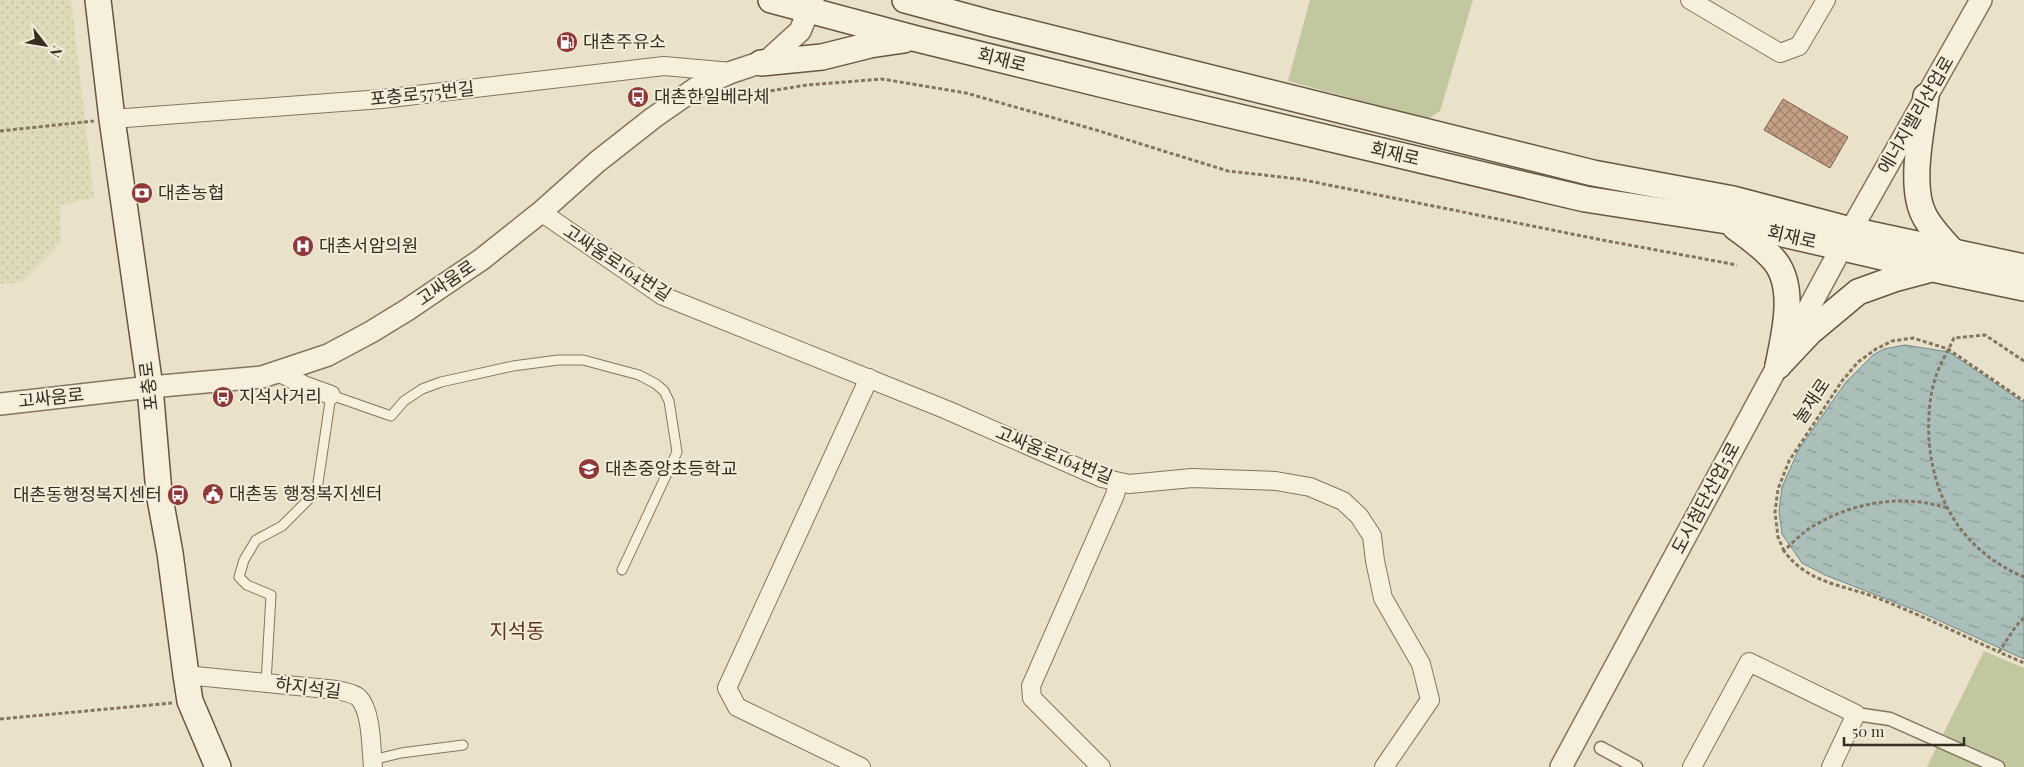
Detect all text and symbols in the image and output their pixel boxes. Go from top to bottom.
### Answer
north arrow [20,20,70,70]
place label: 대촌주유소 [583,29,666,53]
fuel station icon: 대촌주유소 [555,30,579,54]
street label: 회재로 [975,41,1029,77]
text: N [46,43,67,61]
street label: 에너지밸리산업로 [1872,51,1959,178]
street label: 포충로575번길 [368,76,475,110]
place label: 대촌한일베라체 [654,84,770,108]
bus stop icon: 대촌한일베라체 [626,85,650,109]
street label: 회재로 [1368,136,1422,170]
place label: 대촌농협 [158,180,224,204]
bank icon: 대촌농협 [130,181,154,205]
street label: 고싸움로164번길 [559,218,676,306]
street label: 회재로 [1765,219,1819,253]
place label: 대촌서암의원 [319,233,418,257]
hospital icon: 대촌서암의원 [291,234,315,258]
street label: 고싸움로 [411,254,480,311]
street label: 포충로 [133,360,163,412]
street label: 눌재로 [1787,373,1835,428]
street label: 고싸움로 [17,382,85,412]
place label: 지석사거리 [239,384,322,408]
bus stop icon: 지석사거리 [211,385,235,409]
street label: 고싸움로164번길 [992,420,1116,488]
street label: 도시첨단산업5로 [1666,437,1745,558]
place label: 대촌중앙초등학교 [605,456,737,480]
school or university icon: 대촌중앙초등학교 [577,457,601,481]
place label: 대촌동 행정복지센터 [229,481,383,505]
place label: 대촌동행정복지센터 [13,482,162,506]
public building icon: 대촌동 행정복지센터 [201,482,225,506]
bus stop icon: 대촌동행정복지센터 [166,483,190,507]
district label: 지석동 [489,616,545,643]
street label: 하지석길 [274,671,342,703]
scale bar [1844,714,1964,746]
text: 50 m [1852,721,1885,741]

